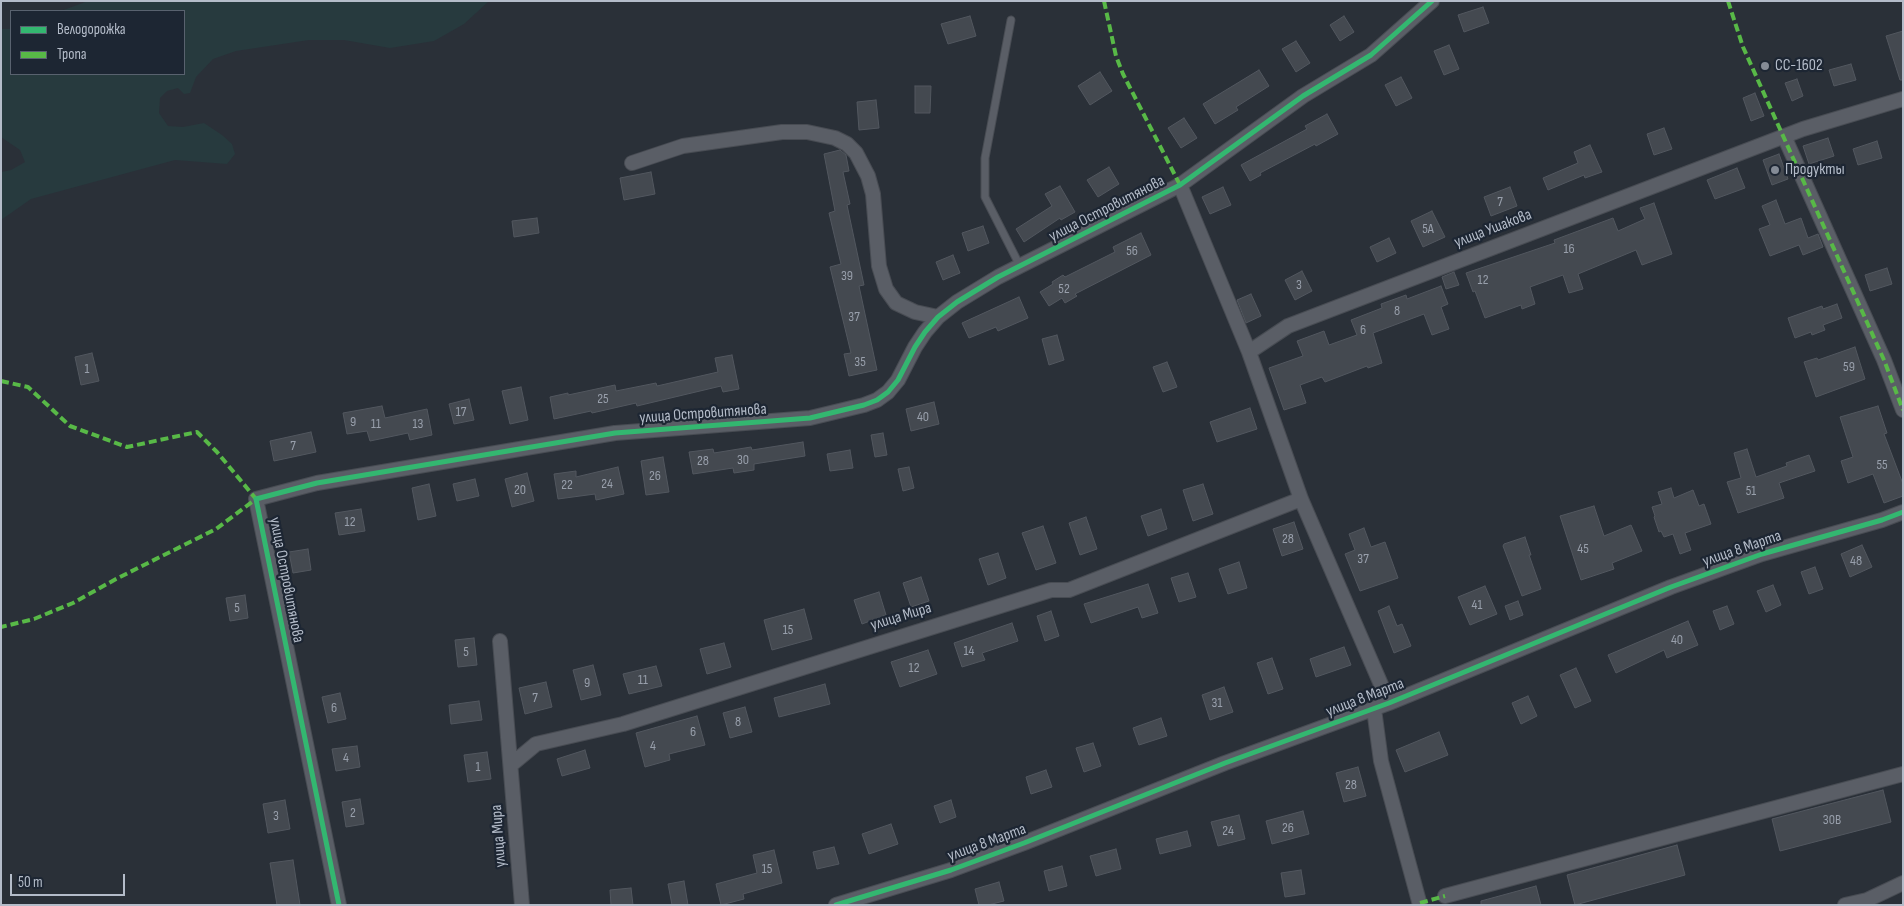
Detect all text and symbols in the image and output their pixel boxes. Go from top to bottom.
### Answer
legend [10,10,185,75]
text: Велодорожка [57,20,126,39]
text: Тропа [57,45,87,64]
place label: СС-1602 [1775,56,1823,76]
marker: СС-1602 [1759,60,1771,72]
place label: Продукты [1785,160,1845,180]
marker: Продукты [1769,164,1781,176]
street label: улица Островитянова [1046,172,1168,246]
house number: 7 [1497,194,1503,210]
street label: улица Ушакова [1452,205,1534,253]
house number: 5А [1422,221,1434,237]
house number: 16 [1563,241,1575,257]
house number: 56 [1126,243,1138,259]
house number: 39 [841,268,853,284]
house number: 12 [1478,272,1488,288]
house number: 3 [1296,277,1302,293]
house number: 52 [1058,281,1070,297]
house number: 8 [1394,303,1400,319]
house number: 37 [848,309,860,325]
house number: 6 [1360,322,1366,338]
house number: 35 [854,354,866,370]
house number: 59 [1843,359,1855,375]
house number: 1 [85,361,89,377]
house number: 25 [597,391,609,407]
street label: улица Островитянова [639,400,767,428]
house number: 17 [456,404,466,420]
house number: 40 [917,409,929,425]
house number: 9 [350,414,356,430]
house number: 11 [371,416,381,432]
house number: 13 [413,416,423,432]
house number: 7 [290,438,296,454]
house number: 30 [737,452,749,468]
house number: 28 [697,453,709,469]
house number: 55 [1876,457,1888,473]
house number: 26 [649,468,661,484]
house number: 24 [601,476,613,492]
house number: 22 [561,477,573,493]
house number: 20 [514,482,526,498]
house number: 51 [1746,483,1756,499]
house number: 12 [345,514,355,530]
street label: улица Островитянова [264,516,308,644]
street label: улица 8 Марта [1700,527,1784,571]
house number: 28 [1282,531,1294,547]
house number: 45 [1577,541,1589,557]
house number: 37 [1357,551,1369,567]
house number: 48 [1850,553,1862,569]
house number: 41 [1472,597,1482,613]
street label: улица Мира [868,599,934,635]
house number: 5 [234,600,240,616]
house number: 15 [783,622,793,638]
house number: 40 [1671,632,1683,648]
house number: 14 [964,643,974,659]
house number: 5 [463,644,469,660]
house number: 12 [909,660,919,676]
house number: 11 [638,672,648,688]
street label: улица 8 Марта [1323,674,1407,722]
house number: 9 [584,675,590,691]
house number: 7 [532,690,538,706]
house number: 31 [1212,695,1222,711]
house number: 6 [331,700,337,716]
house number: 8 [735,714,741,730]
house number: 6 [690,724,696,740]
house number: 4 [650,738,656,754]
house number: 4 [343,750,349,766]
house number: 1 [476,759,480,775]
house number: 28 [1345,777,1357,793]
street label: улица Мира [487,804,511,868]
house number: 2 [350,805,356,821]
house number: 3 [273,808,279,824]
house number: 30В [1823,812,1841,828]
street label: улица 8 Марта [945,820,1029,866]
house number: 26 [1282,820,1294,836]
house number: 24 [1222,823,1234,839]
house number: 15 [762,861,772,877]
scale bar [12,864,128,896]
text: 50 m [18,873,43,892]

